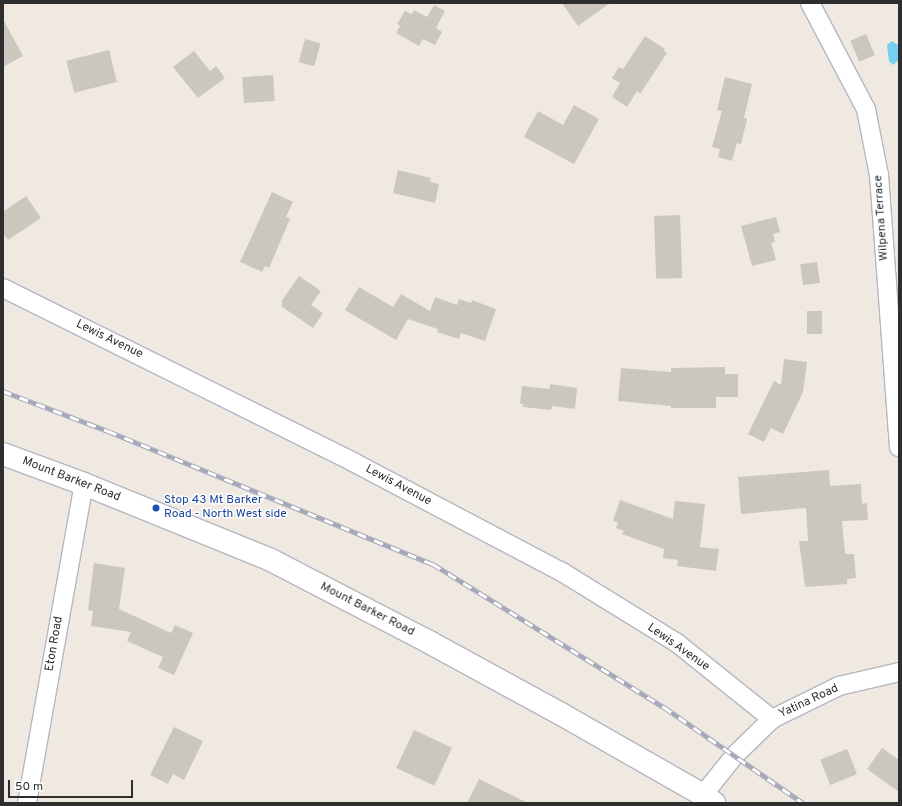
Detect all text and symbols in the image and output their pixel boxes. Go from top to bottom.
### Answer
street label: Wilpena Terrace [872,174,892,262]
street label: Lewis Avenue [73,317,145,363]
street label: Mount Barker Road [20,455,122,505]
street label: Lewis Avenue [362,462,434,510]
place label: Stop 43 Mt Barker Road - North West side [164,494,287,522]
marker: Stop 43 Mt Barker Road - North West side [151,503,161,513]
street label: Mount Barker Road [317,580,417,640]
street label: Eton Road [43,615,67,673]
street label: Lewis Avenue [644,621,712,675]
street label: Yatina Road [777,682,841,722]
scale bar [10,772,135,798]
text: 50 m [15,779,43,795]

